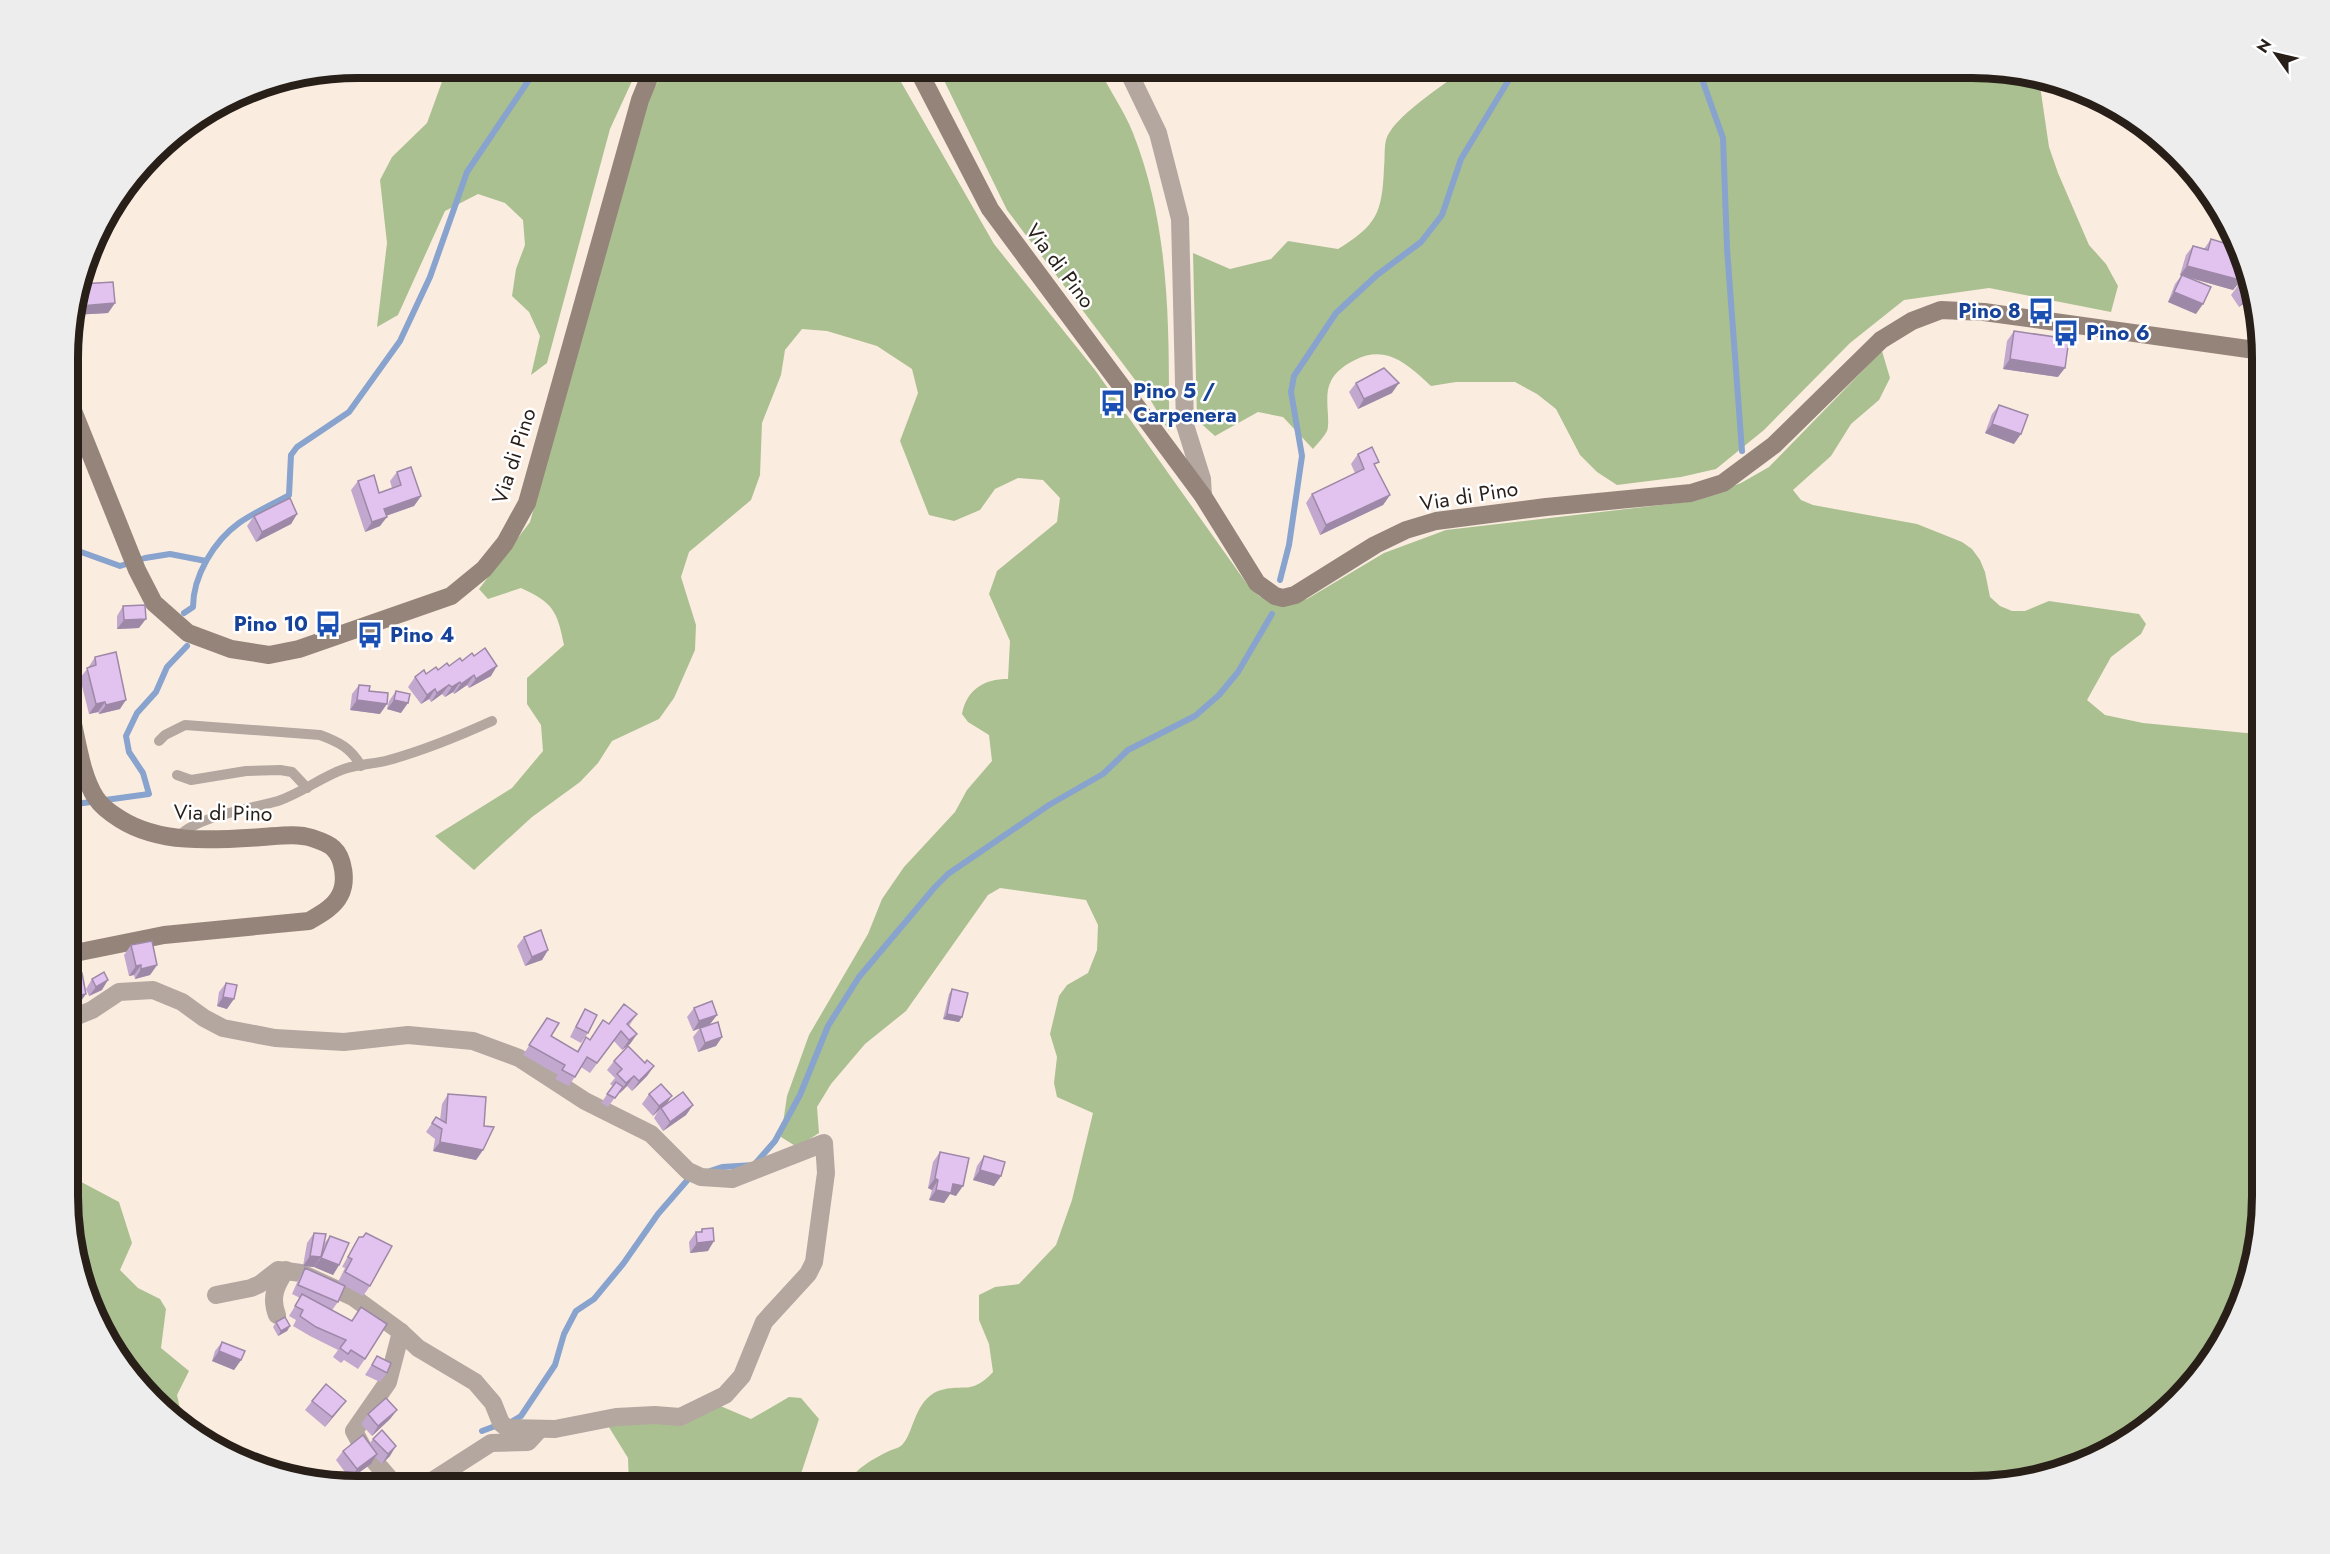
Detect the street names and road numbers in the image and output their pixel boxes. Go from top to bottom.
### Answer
street label: Via di Pino [1018,217,1102,315]
street label: Via di Pino [484,404,544,508]
street label: Via di Pino [1418,473,1520,519]
street label: Via di Pino [173,797,273,829]

